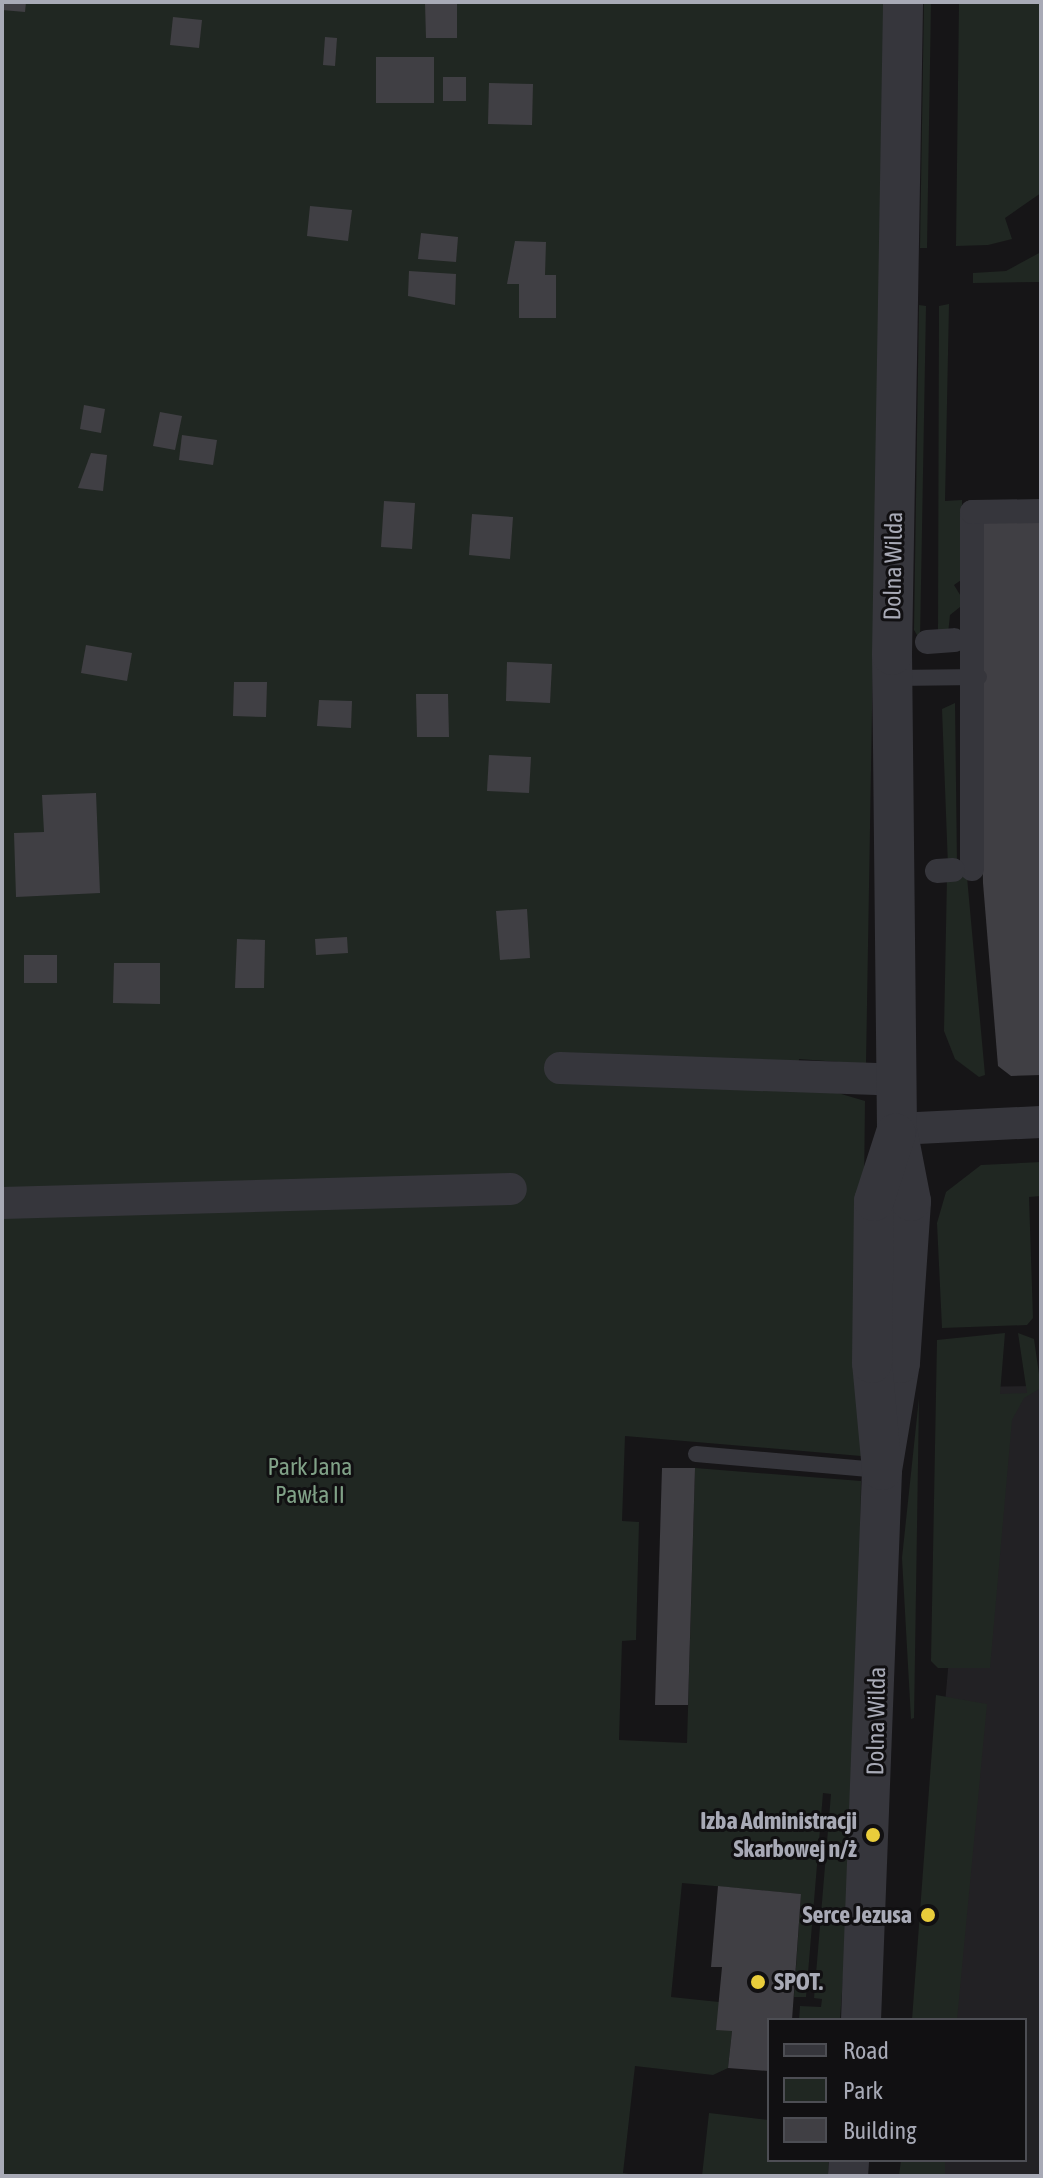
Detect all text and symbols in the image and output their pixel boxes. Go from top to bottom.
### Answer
street label: Dolna Wilda [878,511,908,621]
park label: Park Jana Pawła II [267,1453,353,1509]
street label: Dolna Wilda [861,1666,891,1776]
place label: Izba Administracji Skarbowej n/ż [700,1807,857,1863]
marker: Izba Administracji Skarbowej n/ż [864,1826,882,1844]
place label: Serce Jezusa [802,1901,912,1929]
marker: Serce Jezusa [919,1906,937,1924]
place label: SPOT. [774,1968,823,1996]
marker: SPOT. [749,1973,767,1991]
legend [767,2018,1027,2162]
text: Road [843,2037,889,2064]
text: Park [843,2077,883,2104]
text: Building [843,2117,916,2144]

